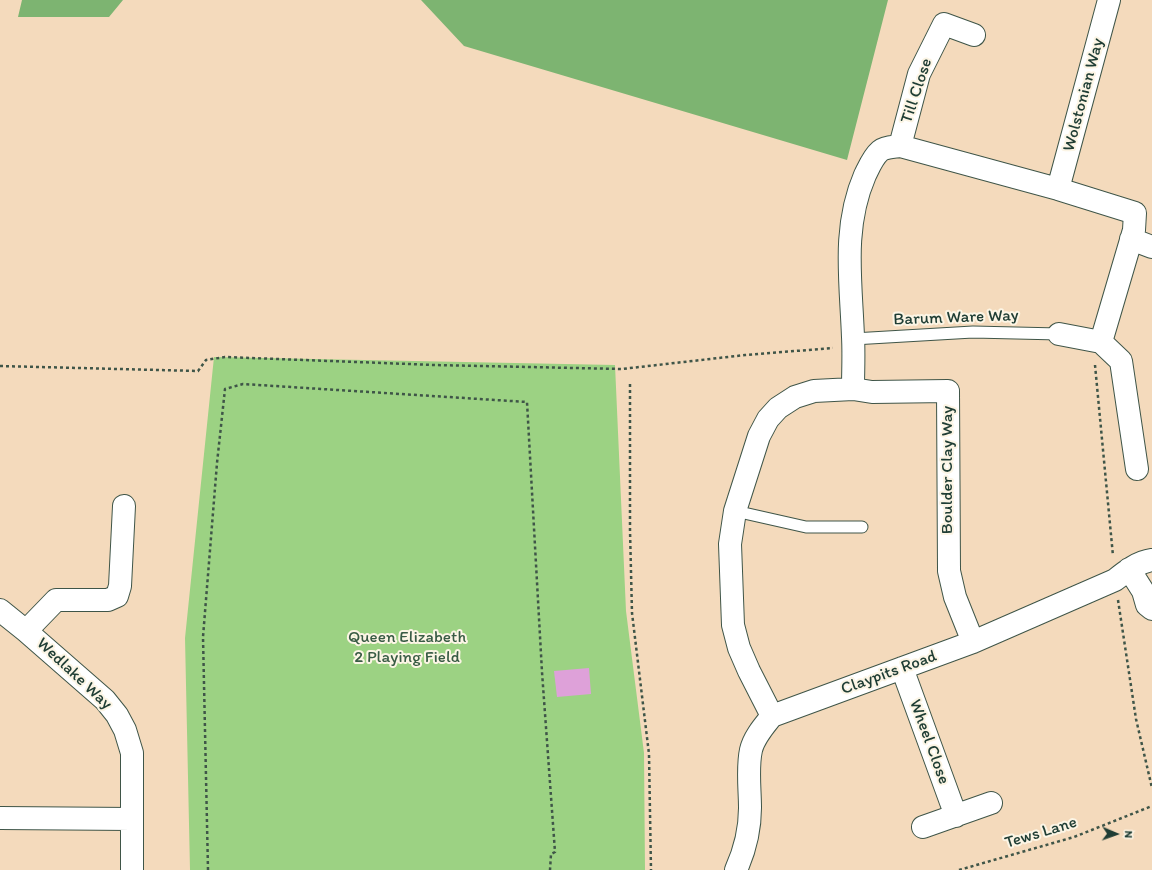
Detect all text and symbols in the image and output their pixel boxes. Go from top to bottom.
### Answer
street label: Wolstonian Way [1059,36,1109,154]
street label: Till Close [897,56,937,126]
street label: Barum Ware Way [893,306,1019,330]
street label: Boulder Clay Way [938,406,958,534]
park label: Queen Elizabeth 2 Playing Field [348,628,466,668]
street label: Wedlake Way [32,634,116,714]
street label: Claypits Road [838,646,940,700]
street label: Wheel Close [904,697,954,787]
street label: Tews Lane [1003,812,1079,854]
north arrow [1096,814,1136,854]
text: N [1122,830,1135,838]

